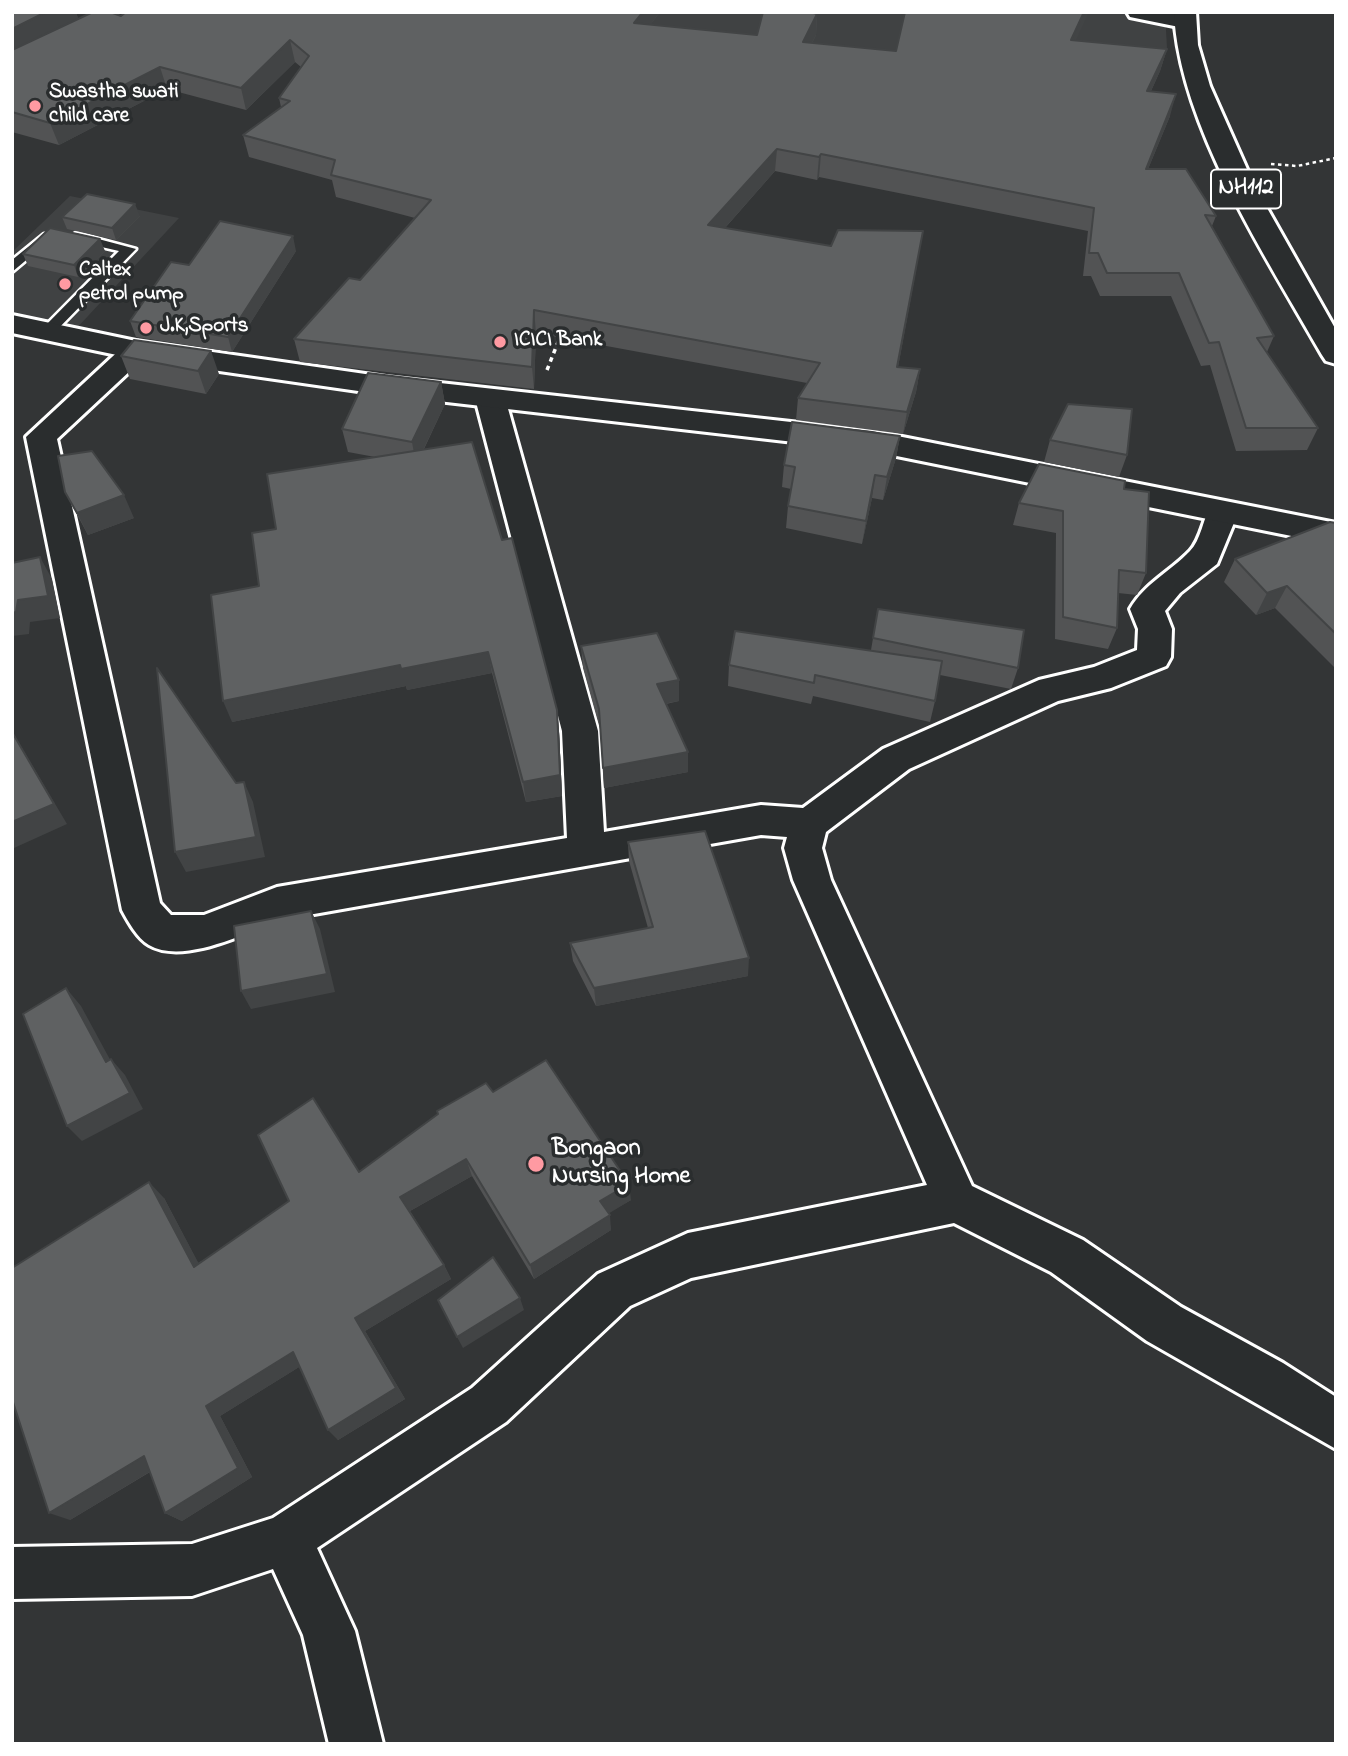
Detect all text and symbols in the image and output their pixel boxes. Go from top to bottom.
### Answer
place label: Swastha swati child care [49,81,179,131]
marker: Swastha swati child care [27,98,43,114]
road number: NH112 [1211,170,1281,208]
place label: Caltex petrol pump [79,259,184,309]
marker: Caltex petrol pump [57,276,73,292]
place label: J.K,Sports [160,315,248,341]
marker: J.K,Sports [138,320,154,336]
place label: ICICI Bank [514,329,602,355]
marker: ICICI Bank [492,334,508,350]
place label: Bongaon Nursing Home [552,1136,690,1192]
marker: Bongaon Nursing Home [526,1154,546,1174]

